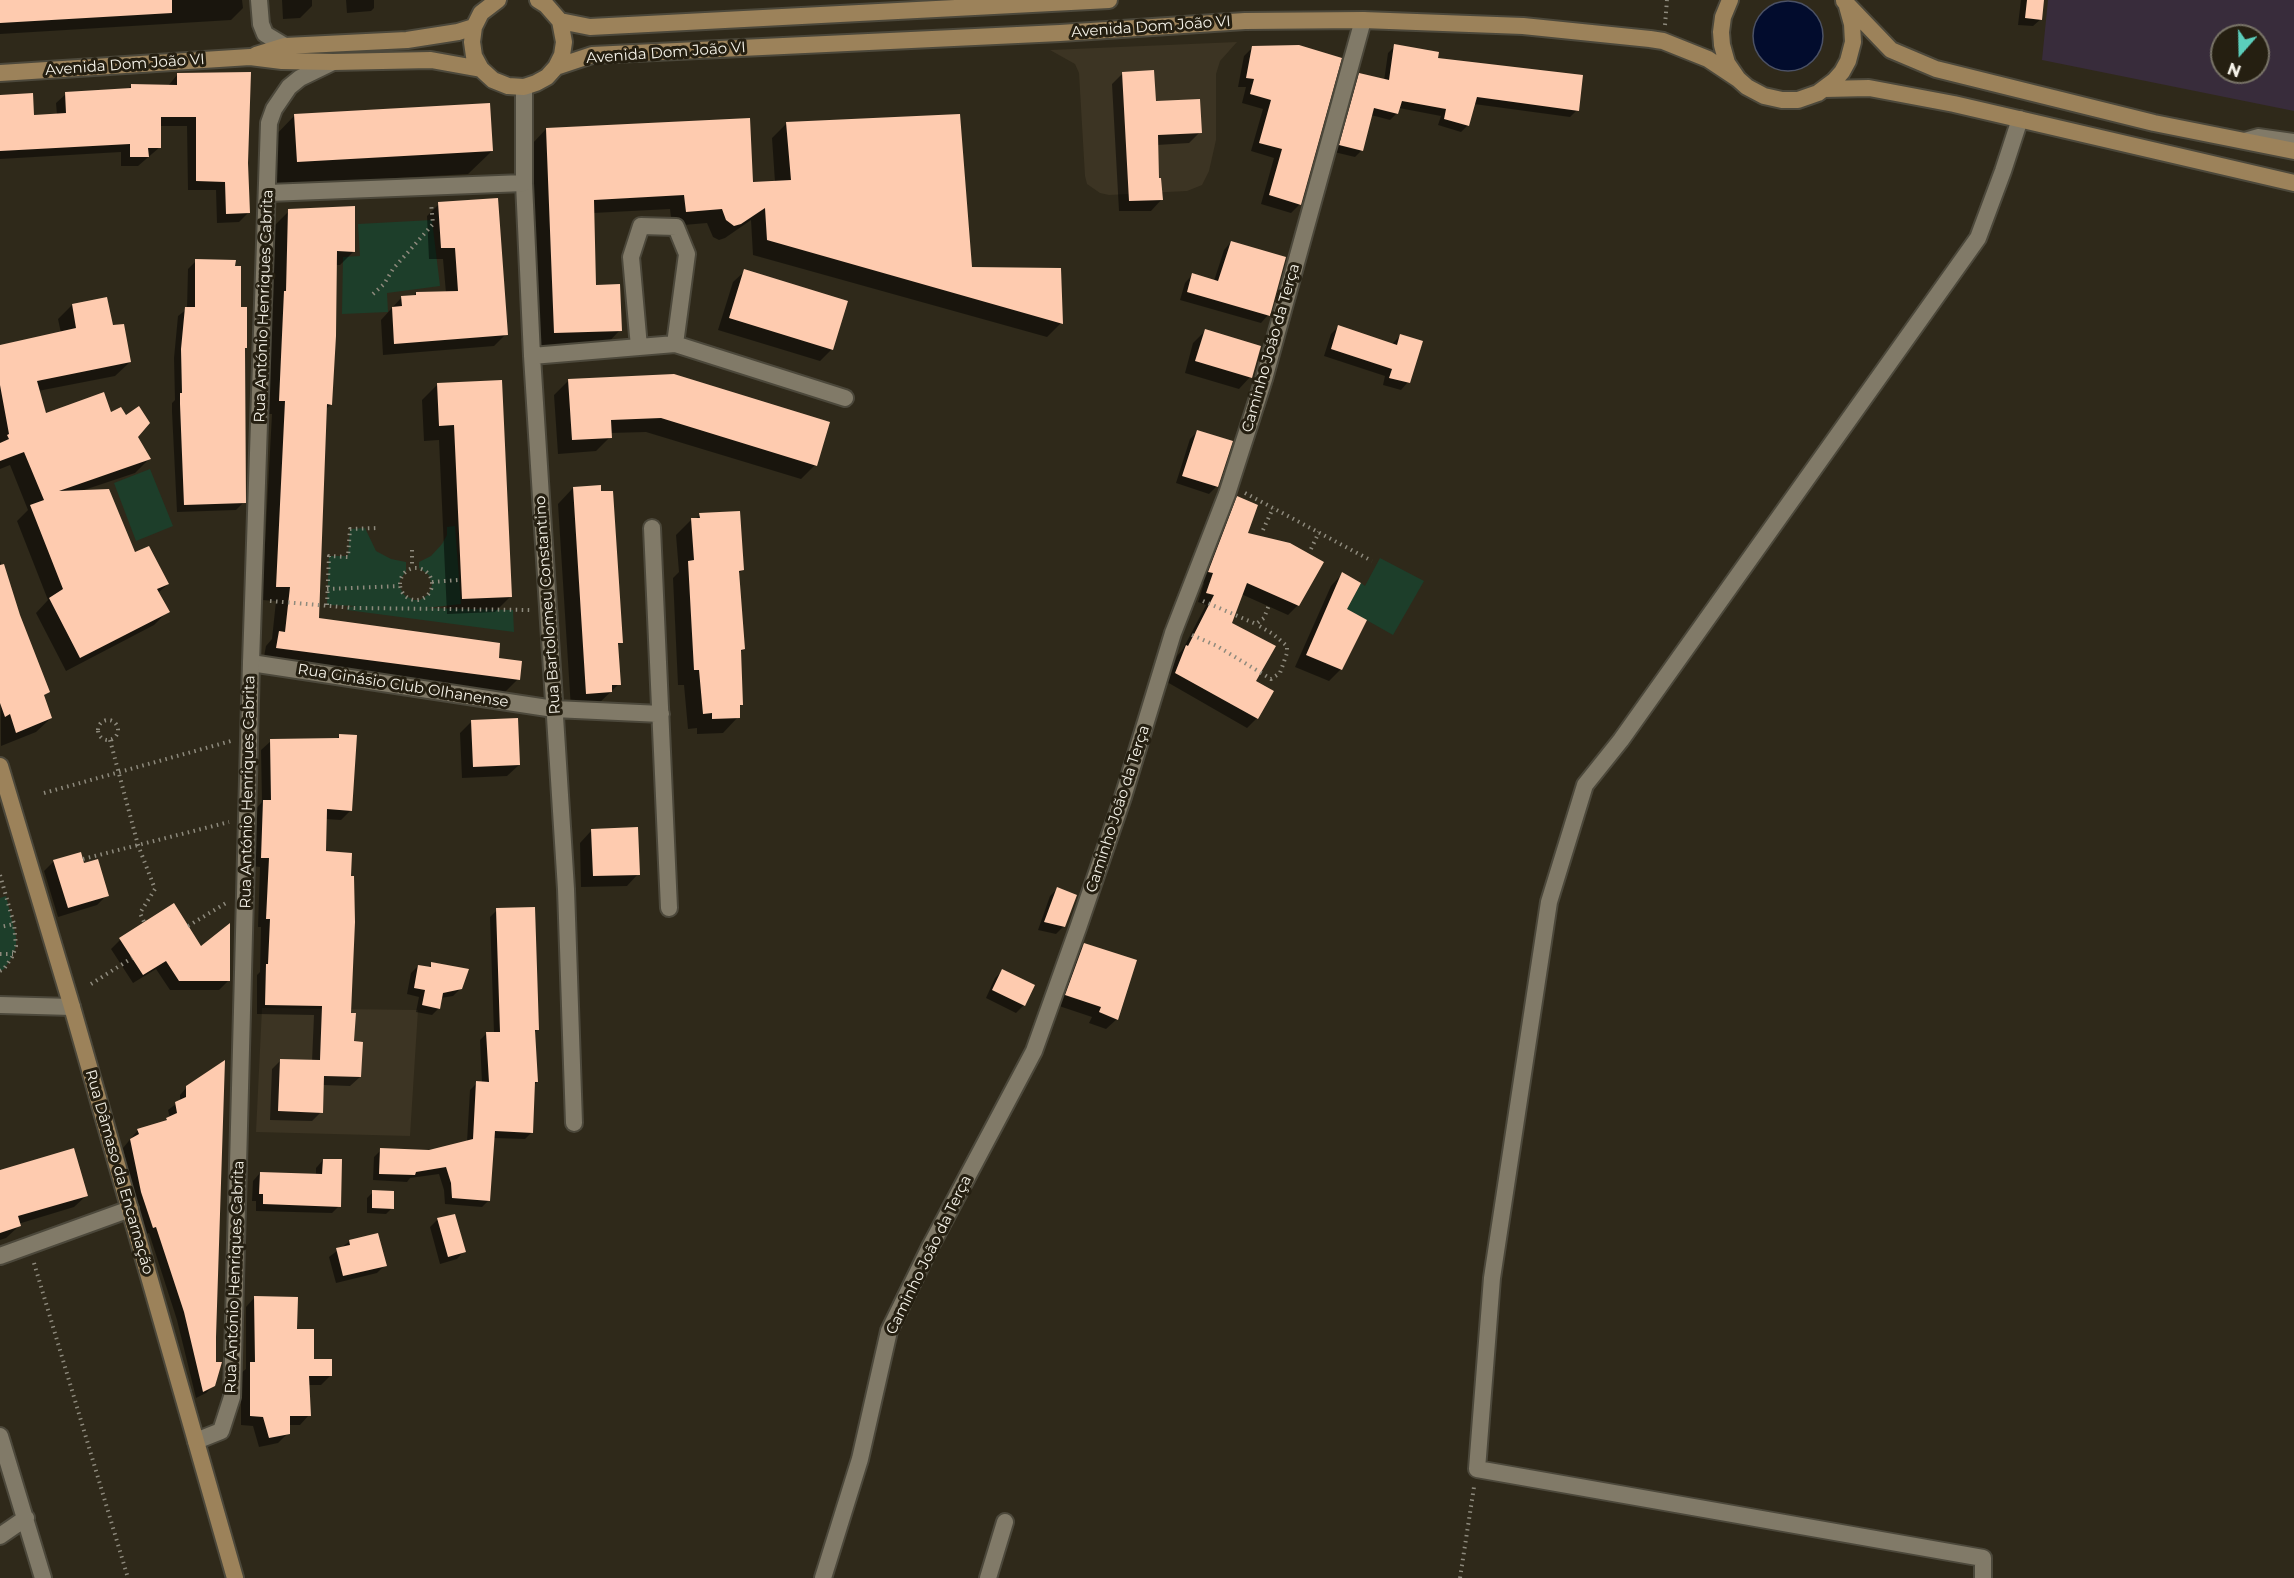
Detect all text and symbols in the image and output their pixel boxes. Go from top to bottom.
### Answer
street label: Avenida Dom João VI [1071,12,1231,42]
north arrow [2210,24,2270,84]
street label: Avenida Dom João VI [586,38,746,68]
street label: Avenida Dom João VI [45,50,205,80]
text: N [2225,58,2244,81]
street label: Rua António Henriques Cabrita [251,189,277,423]
street label: Caminho João da Terça [1238,261,1304,435]
street label: Rua Bartolomeu Constantino [531,495,565,715]
street label: Rua Ginásio Club Olhanense [296,660,510,712]
street label: Rua António Henriques Cabrita [237,675,259,909]
street label: Caminho João da Terça [1082,723,1154,895]
street label: Rua Dâmaso da Encarnação [81,1067,157,1277]
street label: Rua António Henriques Cabrita [222,1160,248,1394]
street label: Caminho João da Terça [883,1172,975,1338]

